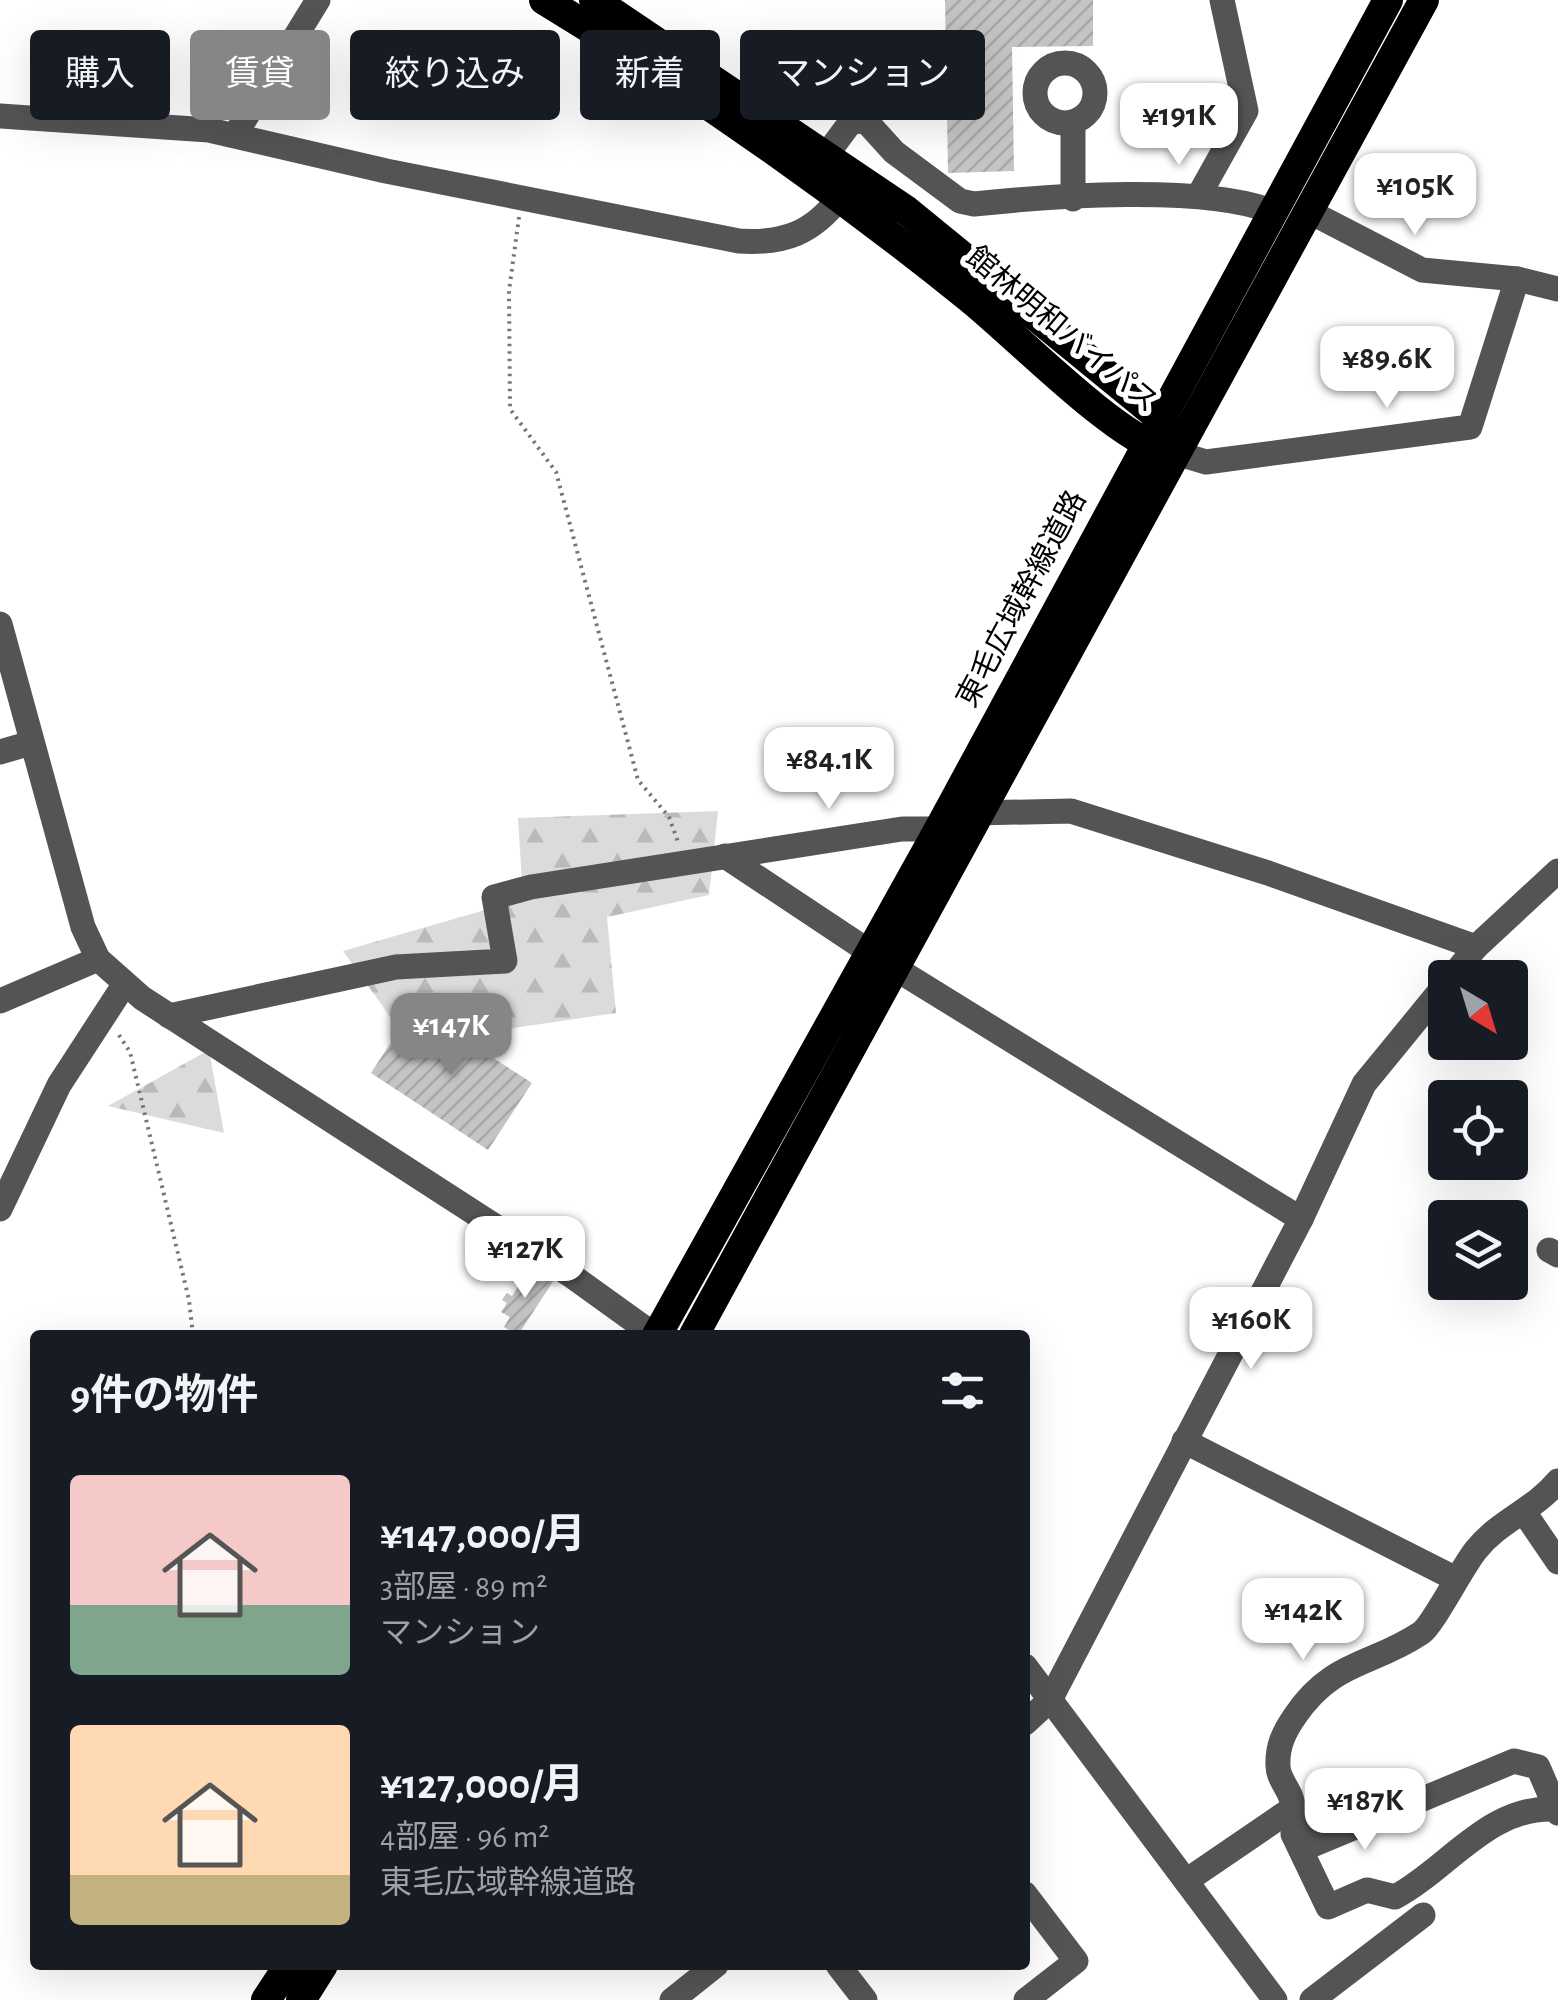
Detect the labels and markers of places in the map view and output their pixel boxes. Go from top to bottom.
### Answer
pin: ¥191K [1109,83,1249,168]
pin: ¥105K [1345,153,1485,238]
pin: ¥89.6K [1306,326,1468,411]
pin: ¥84.1K [748,727,910,812]
pin: ¥147K [381,993,521,1078]
pin: ¥127K [455,1216,595,1301]
pin: ¥160K [1181,1287,1321,1372]
pin: ¥142K [1233,1578,1373,1663]
pin: ¥187K [1295,1768,1435,1853]

